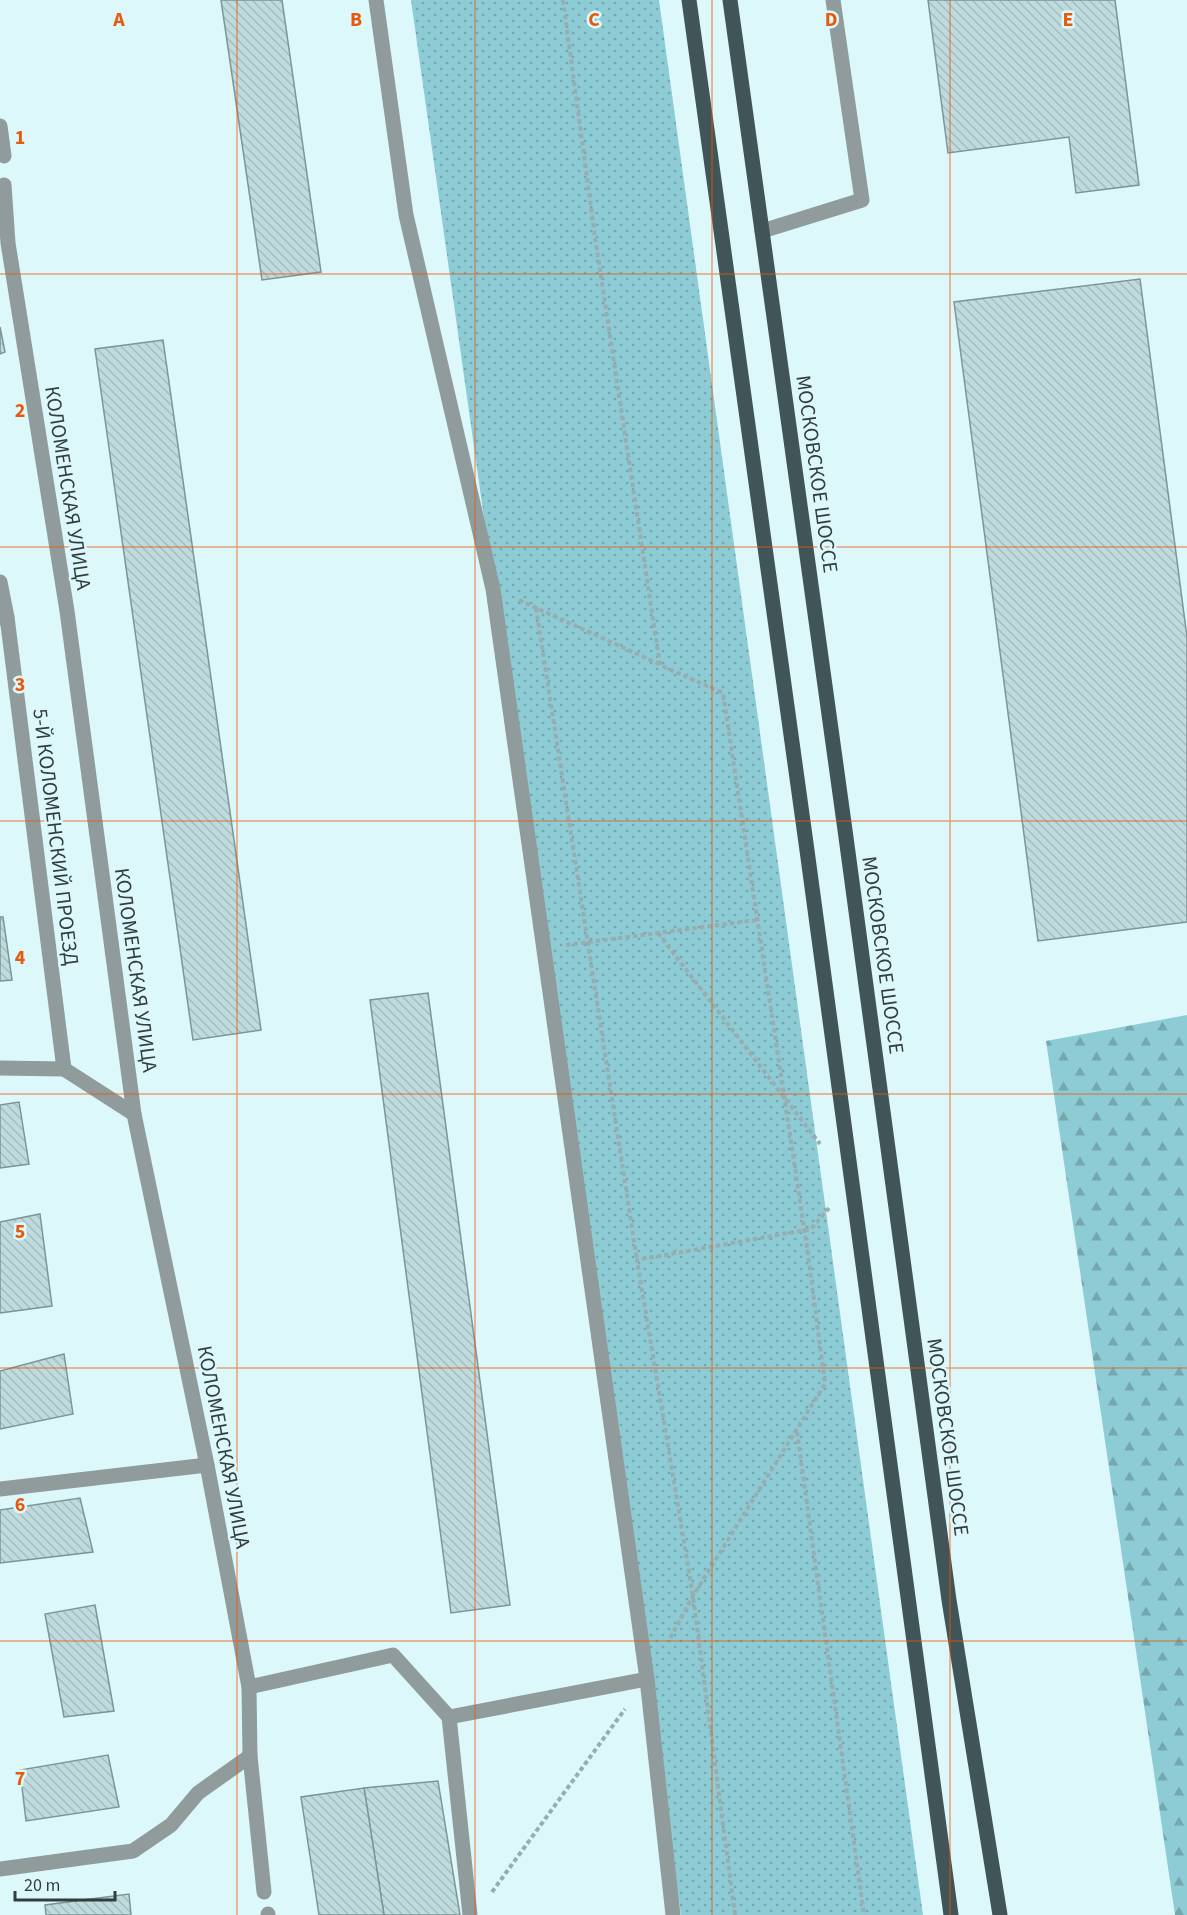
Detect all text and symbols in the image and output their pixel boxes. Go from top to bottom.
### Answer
text: A [112,6,125,34]
text: B [350,6,362,34]
text: C [588,6,600,34]
text: D [825,6,837,34]
text: E [1063,6,1073,34]
text: 1 [15,124,25,152]
street label: МОСКОВСКОЕ ШОССЕ [788,373,846,575]
street label: КОЛОМЕНСКАЯ УЛИЦА [37,384,99,593]
text: 2 [15,397,25,425]
text: 3 [15,671,25,699]
street label: 5-Й КОЛОМЕНСКИЙ ПРОЕЗД [25,707,87,967]
street label: МОСКОВСКОЕ ШОССЕ [854,854,912,1056]
street label: КОЛОМЕНСКАЯ УЛИЦА [107,866,165,1075]
text: 4 [15,944,26,972]
text: 5 [15,1218,25,1246]
street label: МОСКОВСКОЕ ШОССЕ [919,1336,977,1538]
street label: КОЛОМЕНСКАЯ УЛИЦА [190,1343,259,1552]
text: 6 [15,1491,25,1519]
text: 7 [15,1765,25,1793]
scale bar [15,1864,116,1902]
text: 20 m [24,1873,60,1898]

